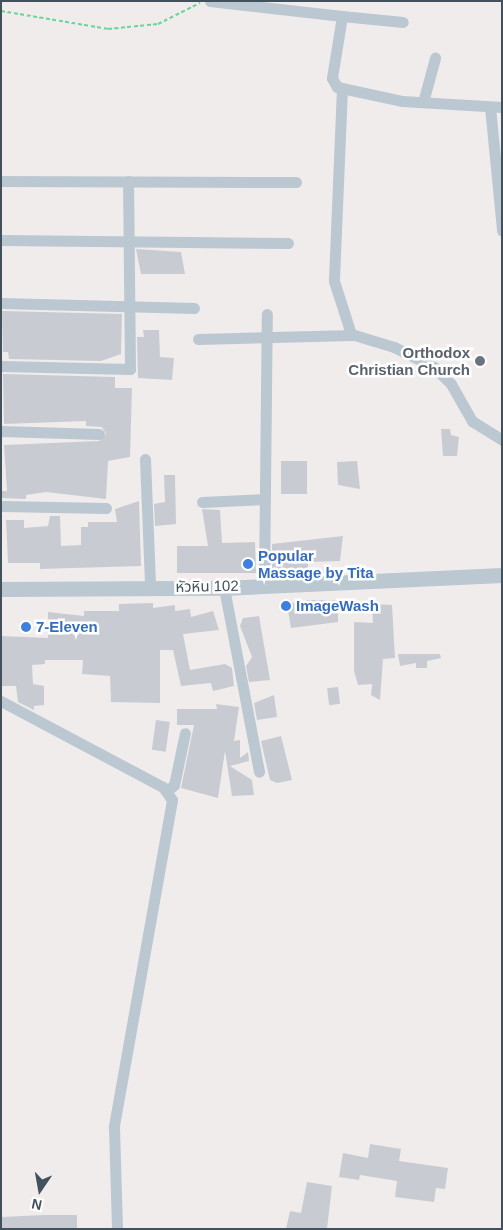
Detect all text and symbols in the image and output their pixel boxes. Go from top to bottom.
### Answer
place label: Orthodox Christian Church [348,343,470,378]
marker: Orthodox Christian Church [474,355,486,367]
place label: Popular Massage by Tita [258,546,374,581]
marker: Popular Massage by Tita [242,558,254,570]
street label: หัวหิน 102 [175,576,239,596]
place label: ImageWash [296,597,379,615]
marker: ImageWash [280,600,292,612]
place label: 7-Eleven [36,618,98,636]
marker: 7-Eleven [20,621,32,633]
north arrow [15,1165,65,1215]
text: N [30,1196,43,1214]

